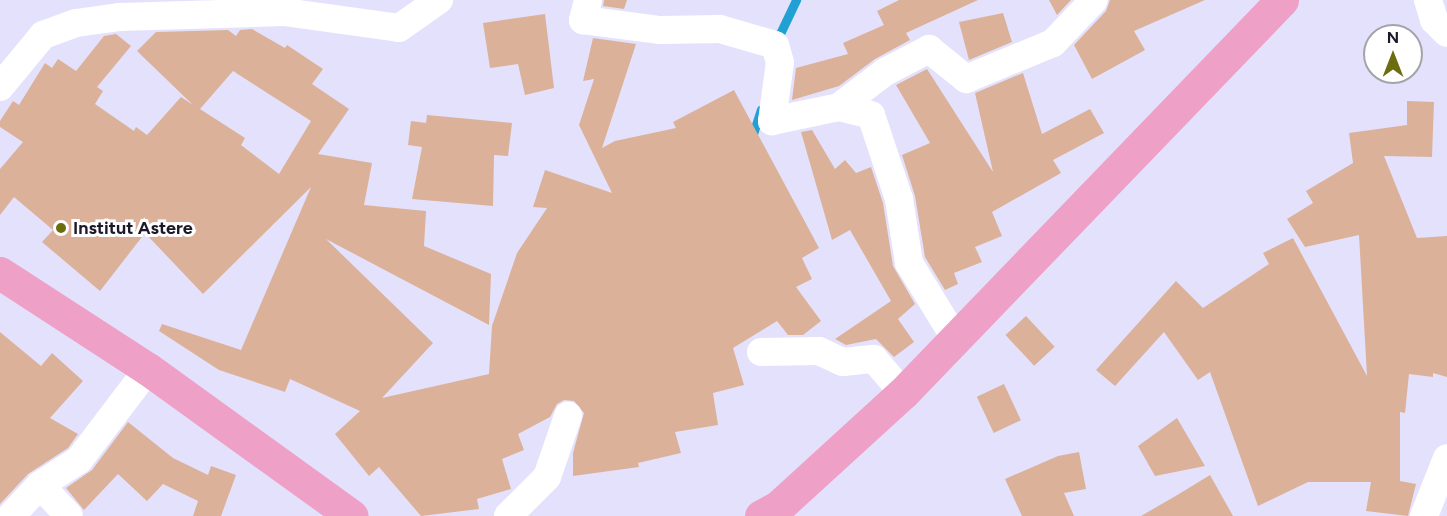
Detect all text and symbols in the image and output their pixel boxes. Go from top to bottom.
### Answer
north arrow [1363,24,1423,84]
text: N [1387,28,1399,47]
place label: Institut Astere [73,217,193,239]
marker: Institut Astere [54,221,68,235]

